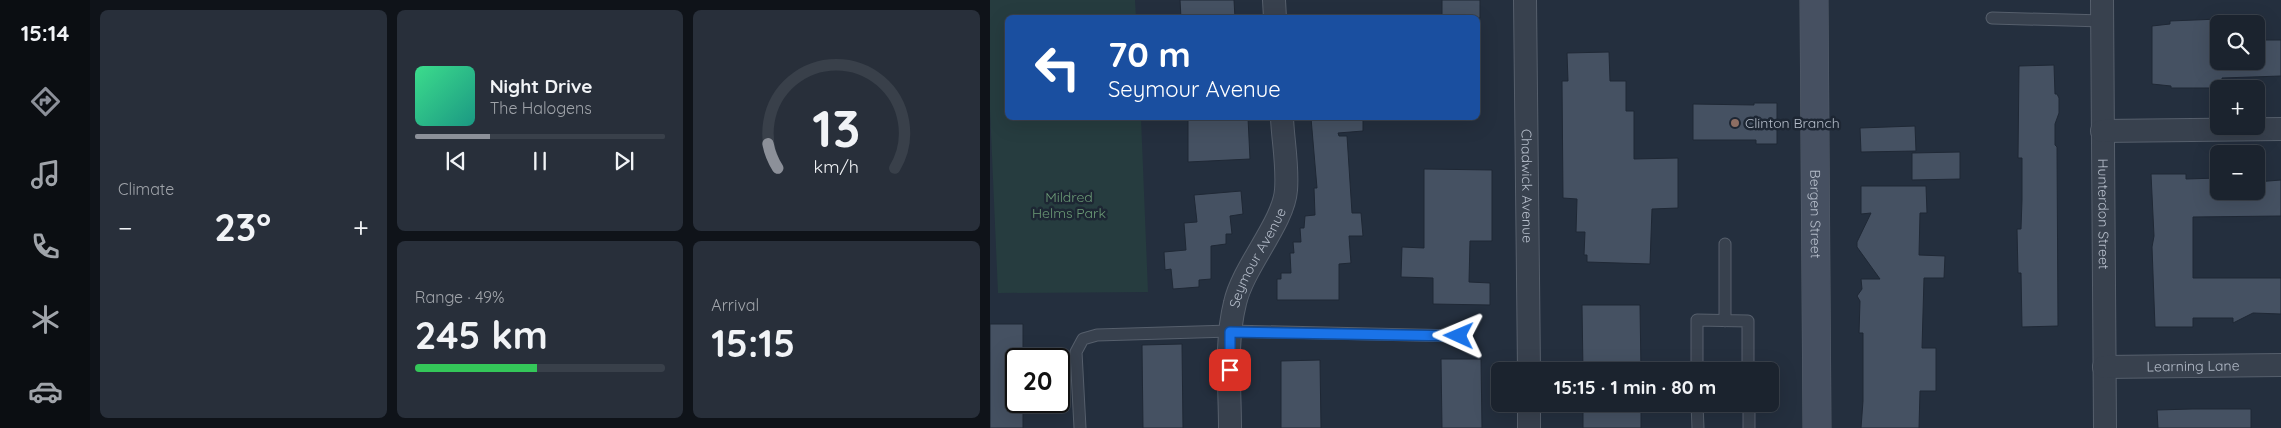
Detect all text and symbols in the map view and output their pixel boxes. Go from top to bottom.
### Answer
map controls [2210,15,2265,200]
button: search [2210,15,2265,70]
text: 15:14 [21,19,69,47]
text: 70 m [1108,32,1191,76]
icon: left [1025,35,1090,100]
text: Night Drive [490,74,593,98]
text: Seymour Avenue [1108,75,1281,103]
button: + [2210,80,2265,135]
icon: directions [28,84,63,119]
text: 13 [813,95,861,160]
text: The Halogens [490,98,592,118]
place label: Clinton Branch [1745,114,1840,132]
marker: Clinton Branch [1729,117,1741,129]
street label: Chadwick Avenue [1517,129,1537,243]
button: − [2210,145,2265,200]
icon: previous [442,147,470,175]
icon: pause [526,147,554,175]
icon: next [610,147,638,175]
text: km/h [814,155,859,177]
icon: music [28,157,63,192]
street label: Hunterdon Street [2094,158,2113,270]
street label: Bergen Street [1806,170,1825,259]
text: Climate [118,179,174,199]
park label: Mildred Helms Park [1032,188,1106,222]
text: 23° [214,203,271,251]
street label: Seymour Avenue [1225,205,1290,310]
text: − [118,210,133,245]
text: + [353,210,369,245]
icon: phone [28,229,63,264]
text: Range · 49% [415,287,504,307]
text: Arrival [711,295,759,315]
icon: climate [28,302,63,337]
position arrow [1432,309,1484,361]
text: 245 km [415,311,548,359]
text: 15:15 [711,319,795,367]
speed limit sign: 20 [1005,348,1070,413]
pin [1209,349,1251,391]
icon: arrive [1216,356,1244,384]
street label: Learning Lane [2146,356,2240,376]
icon: car [28,374,63,409]
text: 15:15 · 1 min · 80 m [1554,375,1716,399]

